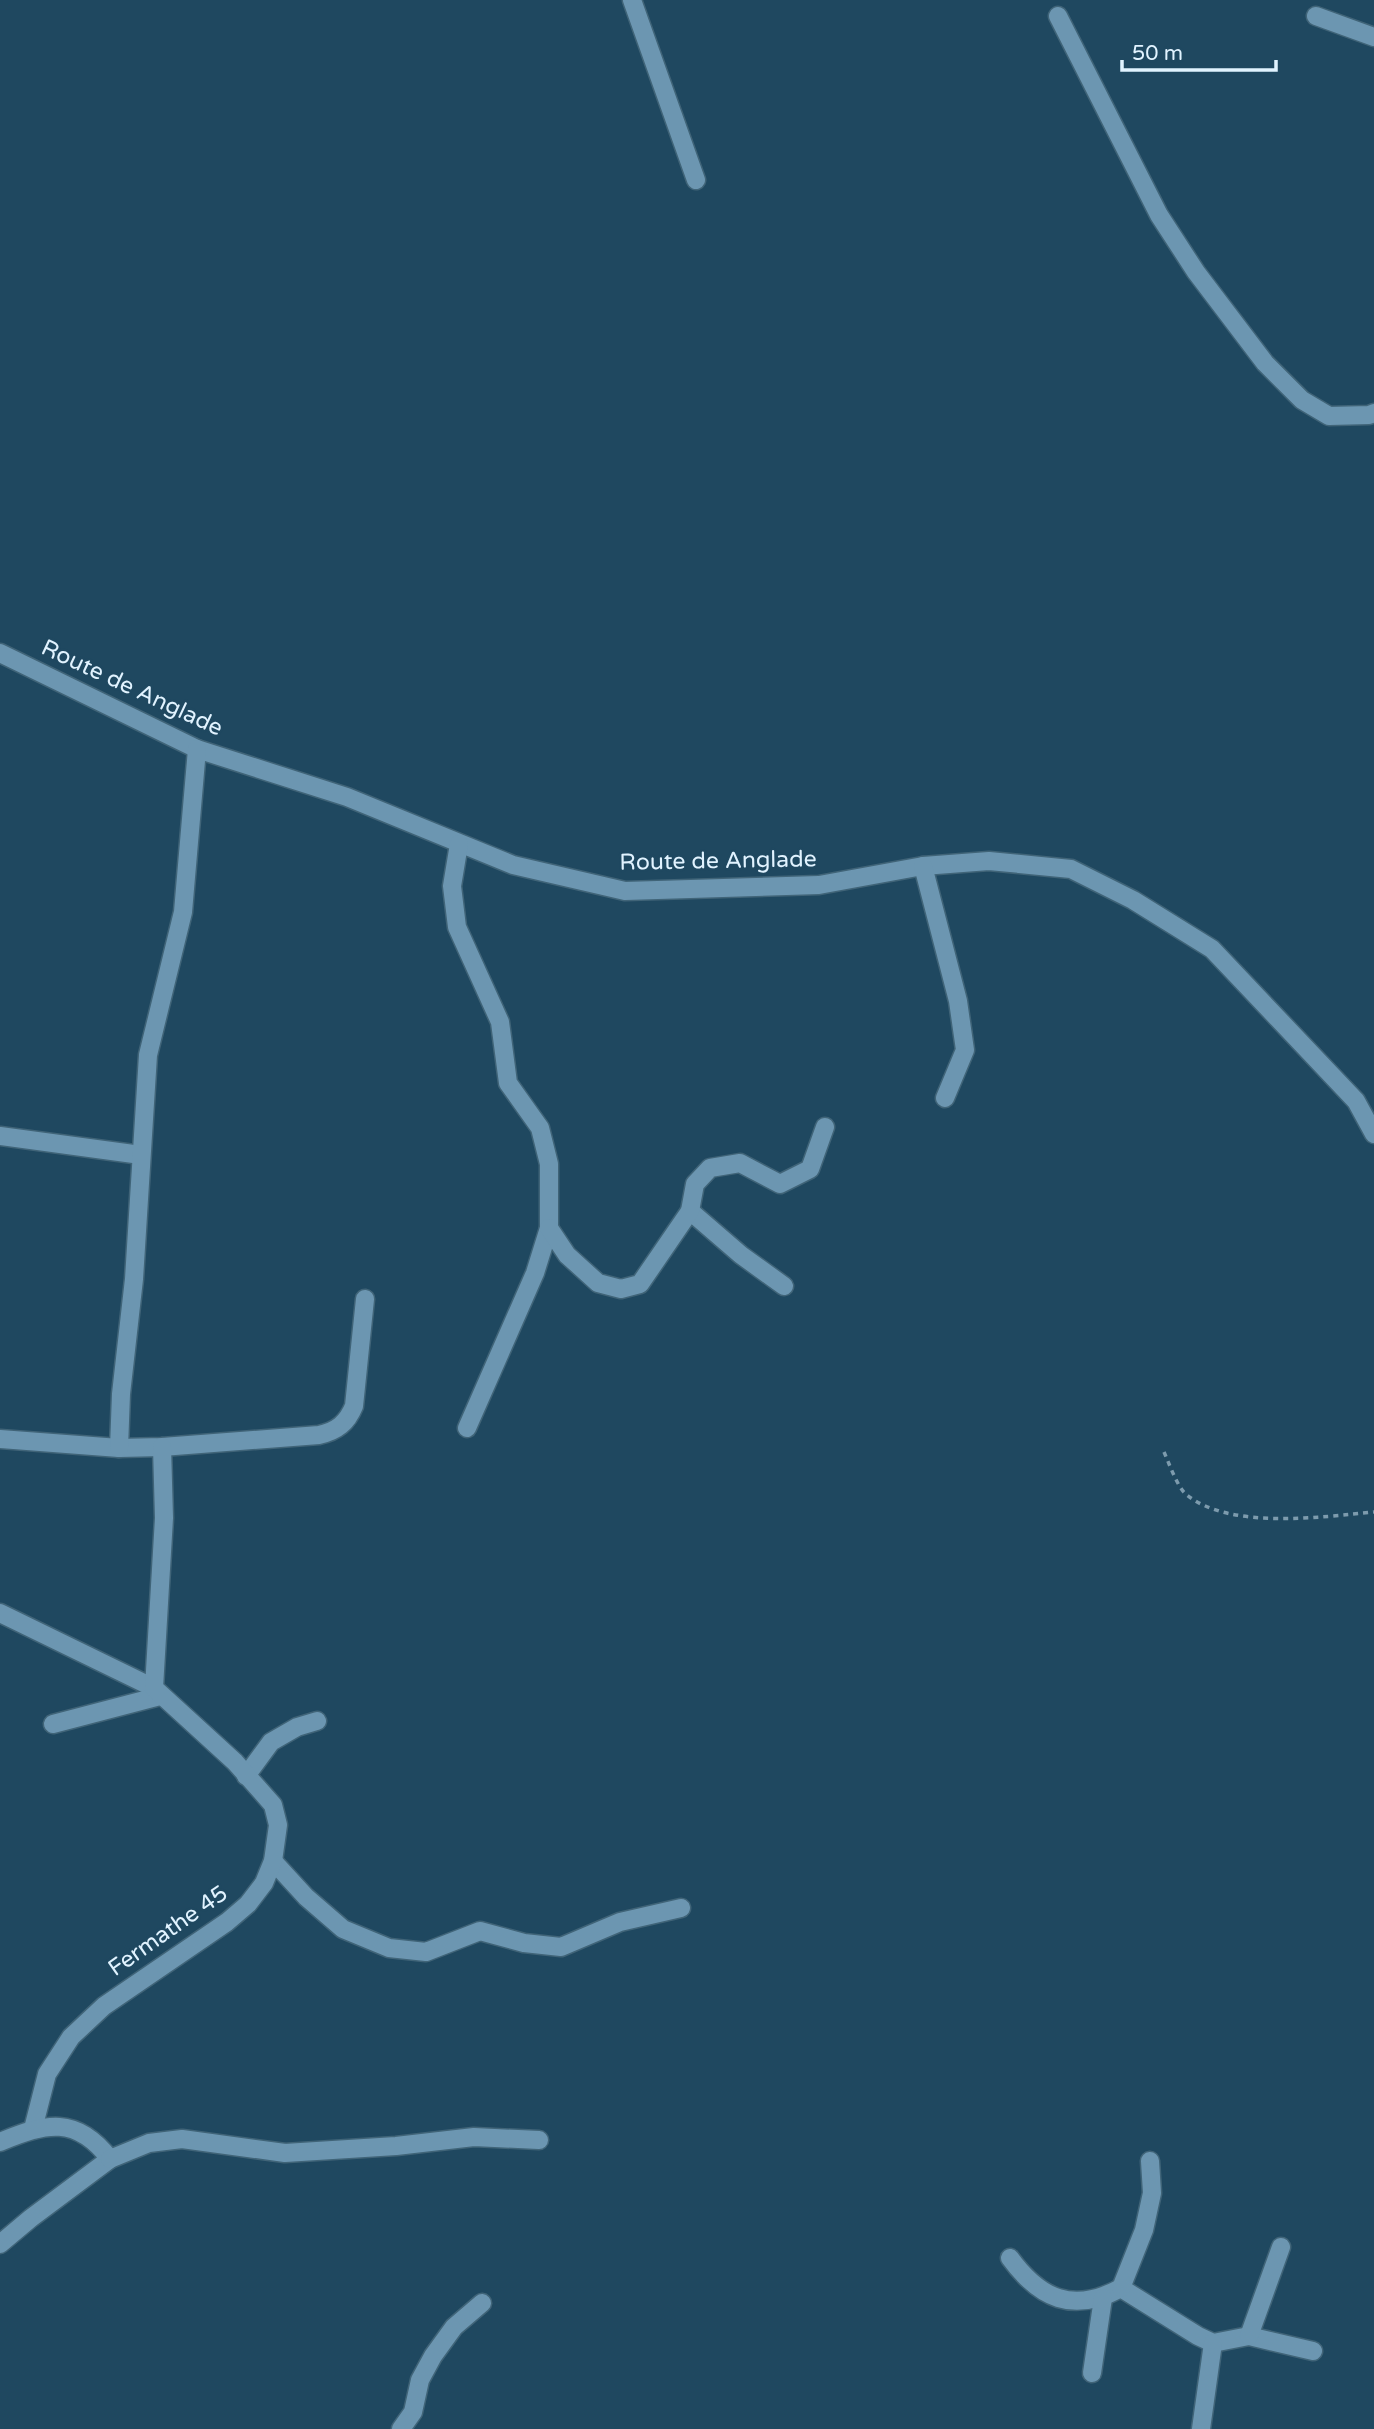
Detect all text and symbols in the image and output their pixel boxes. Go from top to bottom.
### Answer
scale bar [1122,28,1276,72]
text: 50 m [1132,41,1183,66]
street label: Route de Anglade [37,634,227,742]
street label: Route de Anglade [619,845,817,877]
street label: Fermathe 45 [103,1880,233,1982]

